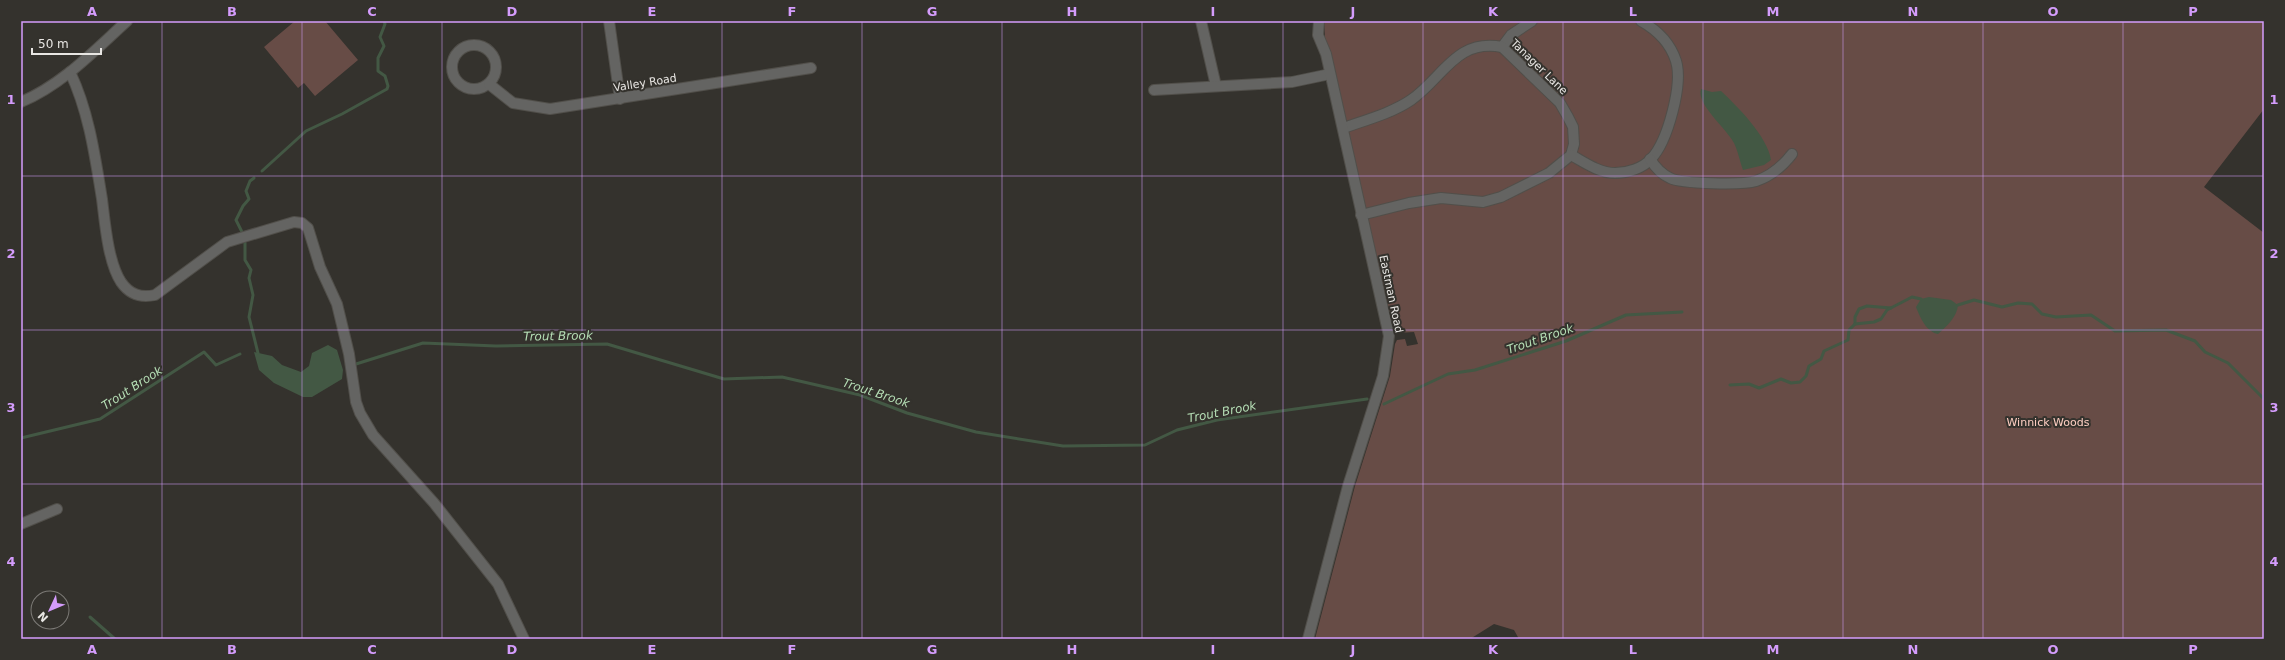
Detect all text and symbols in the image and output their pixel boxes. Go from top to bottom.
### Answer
text: A [87,4,97,19]
text: B [227,4,237,19]
text: C [367,4,377,19]
text: D [507,4,518,19]
text: E [648,4,656,19]
text: F [788,4,796,19]
text: G [927,4,937,19]
text: H [1067,4,1077,19]
text: I [1211,4,1215,19]
text: J [1350,4,1355,19]
text: K [1488,4,1499,19]
text: L [1629,4,1637,19]
text: M [1767,4,1779,19]
text: N [1908,4,1918,19]
text: O [2047,4,2059,19]
text: P [2188,4,2198,19]
scale bar [32,30,101,56]
street label: Tanager Lane [1507,36,1570,97]
text: 50 m [38,37,69,51]
street label: Valley Road [612,72,678,94]
text: 1 [6,92,16,107]
text: 1 [2269,92,2279,107]
text: 2 [6,246,16,261]
text: 2 [2269,246,2279,261]
street label: Eastman Road [1376,254,1406,334]
water label: Trout Brook [1505,321,1576,357]
water label: Trout Brook [523,328,594,344]
water label: Trout Brook [99,363,166,413]
water label: Trout Brook [841,376,912,411]
water label: Trout Brook [1186,398,1259,426]
text: 3 [6,400,16,415]
text: 3 [2269,400,2279,415]
park label: Winnick Woods [2006,416,2090,429]
text: 4 [6,554,16,569]
text: 4 [2269,554,2279,569]
north arrow [30,590,70,630]
text: N [35,609,51,624]
text: A [87,642,97,657]
text: B [227,642,237,657]
text: C [367,642,377,657]
text: D [507,642,518,657]
text: E [648,642,656,657]
text: F [788,642,796,657]
text: G [927,642,937,657]
text: H [1067,642,1077,657]
text: I [1211,642,1215,657]
text: J [1350,642,1355,657]
text: K [1488,642,1499,657]
text: L [1629,642,1637,657]
text: M [1767,642,1779,657]
text: N [1908,642,1918,657]
text: O [2047,642,2059,657]
text: P [2188,642,2198,657]

